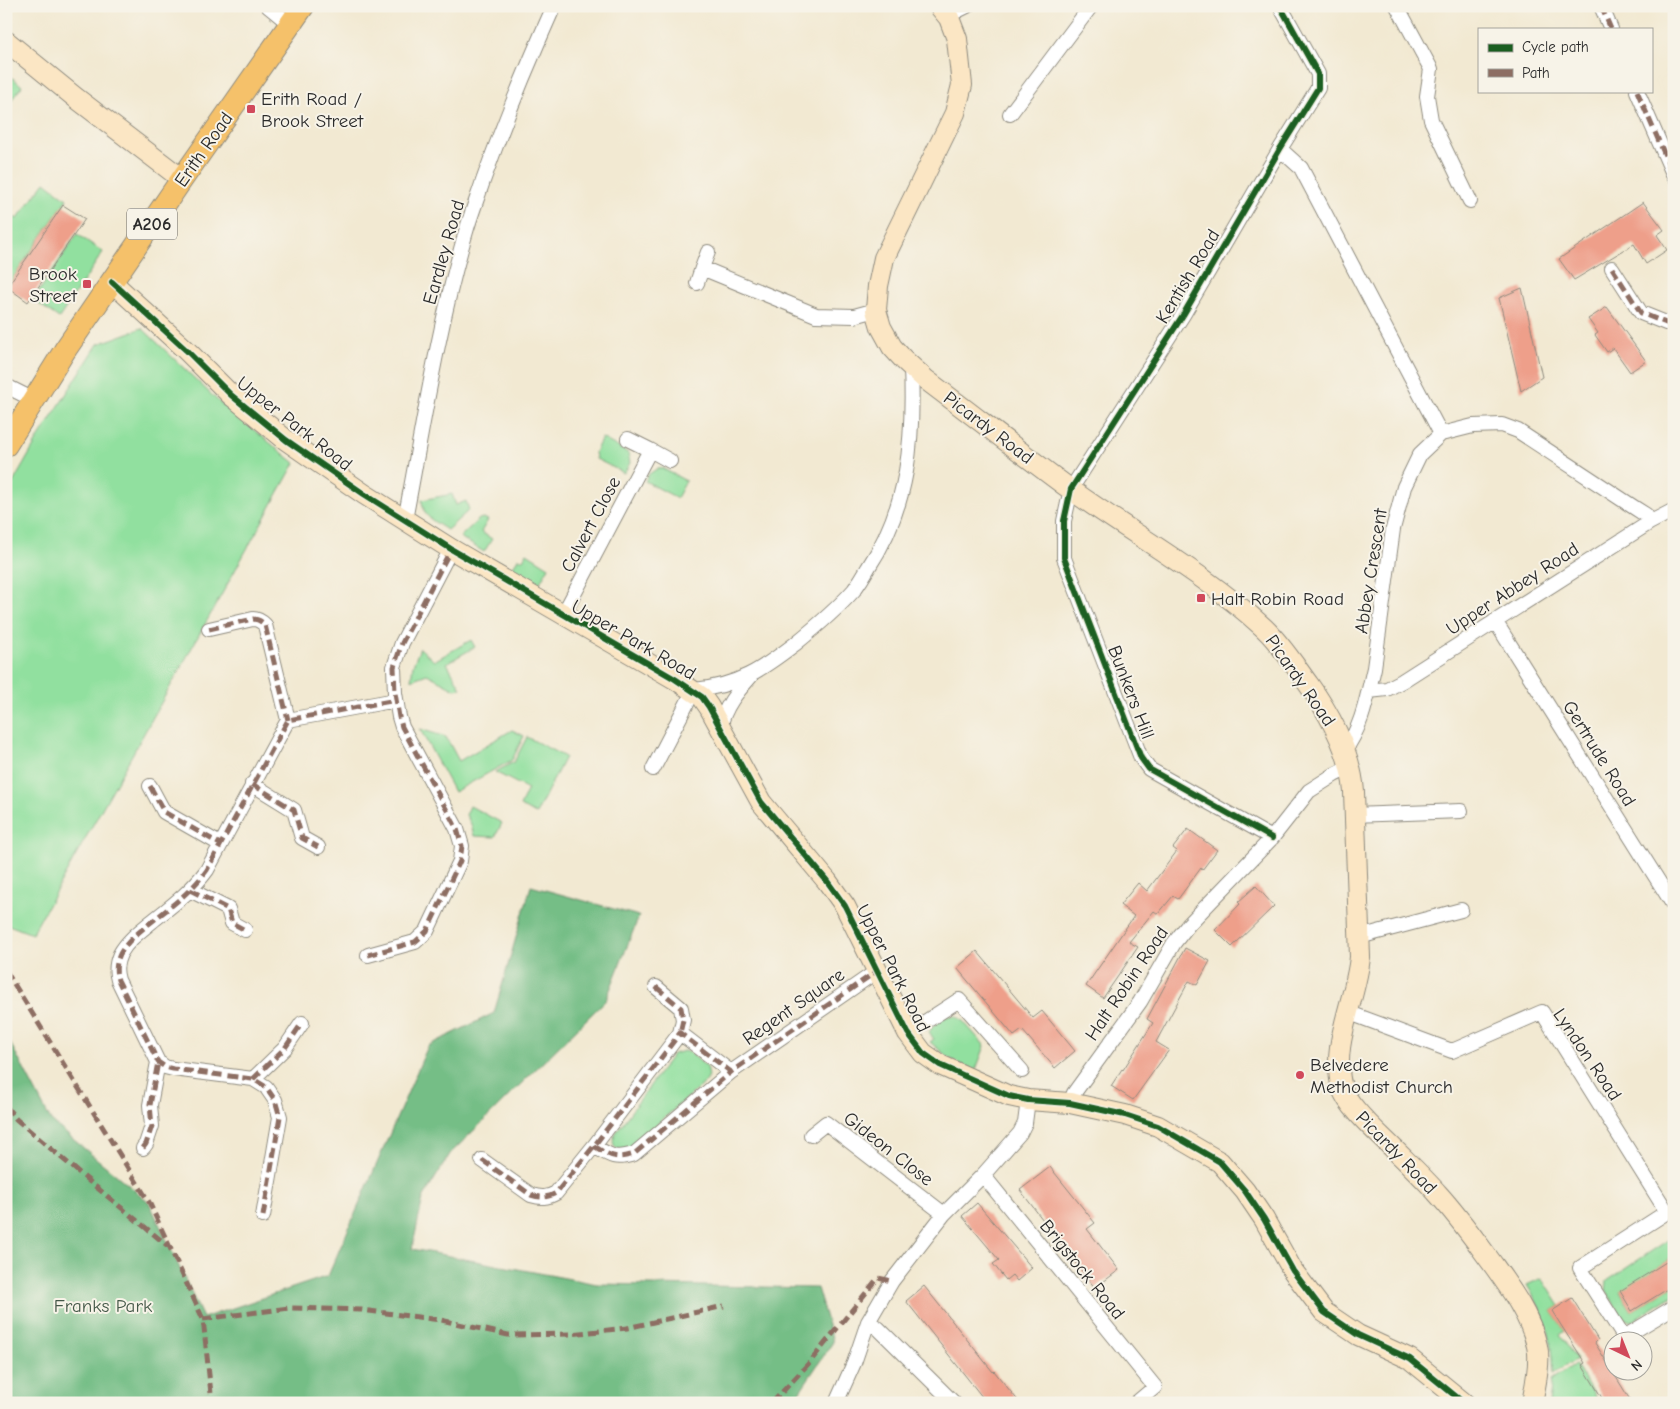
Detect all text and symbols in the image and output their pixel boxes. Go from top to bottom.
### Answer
legend [1478,28,1652,92]
text: Cycle path [1522,38,1589,56]
text: Path [1522,64,1550,82]
place label: Erith Road / Brook Street [261,88,364,132]
marker: Erith Road / Brook Street [245,103,257,115]
street label: Erith Road [170,108,238,191]
street label: Eardley Road [419,197,469,307]
road number: A206 [127,208,177,240]
street label: Kentish Road [1151,225,1225,328]
place label: Brook Street [29,263,78,307]
marker: Brook Street [81,278,93,290]
street label: Upper Park Road [232,372,357,476]
street label: Picardy Road [939,387,1038,469]
street label: Calvert Close [556,473,625,576]
street label: Abbey Crescent [1350,506,1392,635]
street label: Upper Abbey Road [1442,538,1583,640]
place label: Halt Robin Road [1211,588,1344,610]
marker: Halt Robin Road [1195,592,1207,604]
street label: Upper Park Road [567,595,700,685]
street label: Picardy Road [1261,631,1340,731]
street label: Bunkers Hill [1103,642,1159,742]
street label: Gertrude Road [1558,697,1640,810]
street label: Upper Park Road [851,901,935,1036]
street label: Halt Robin Road [1081,922,1173,1045]
street label: Regent Square [739,964,849,1050]
street label: Lyndon Road [1548,1004,1626,1105]
place label: Belvedere Methodist Church [1310,1054,1453,1098]
marker: Belvedere Methodist Church [1294,1069,1306,1081]
street label: Gideon Close [839,1107,938,1191]
street label: Picardy Road [1351,1107,1441,1199]
street label: Brigstock Road [1035,1215,1129,1324]
park label: Franks Park [54,1295,153,1317]
north arrow [1602,1332,1652,1382]
text: N [1627,1356,1646,1374]

